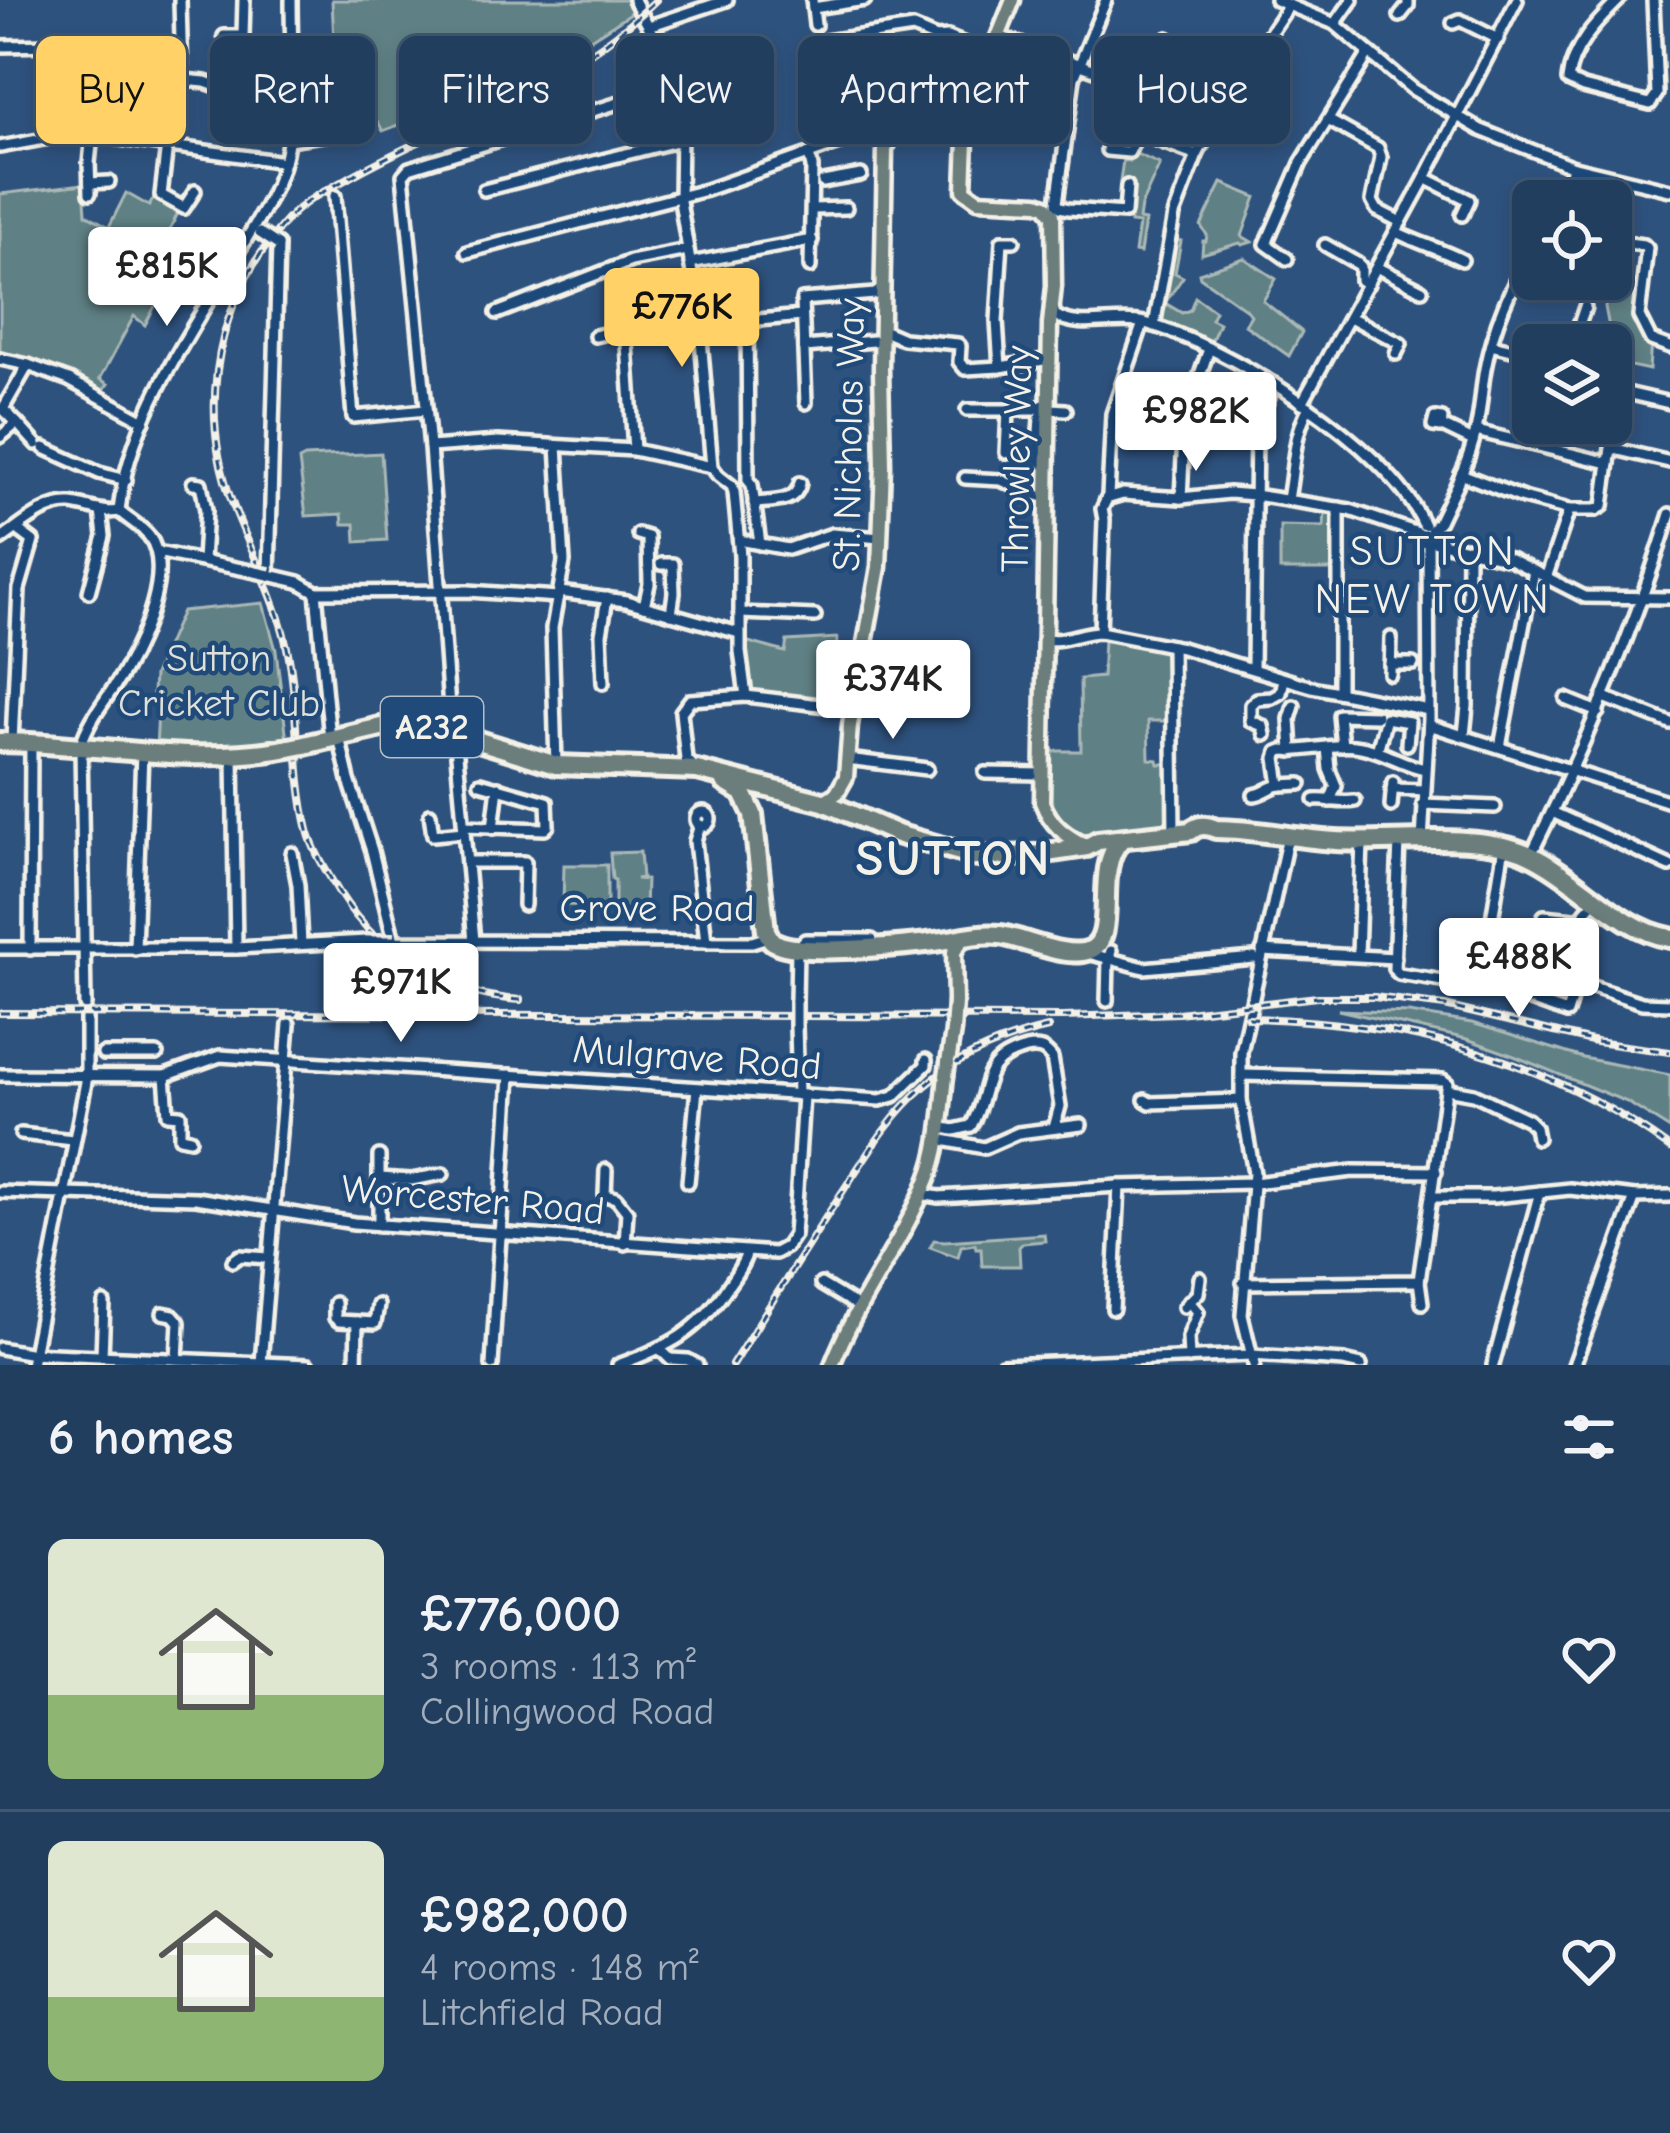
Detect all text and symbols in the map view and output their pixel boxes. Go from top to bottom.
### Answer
chip: Buy [36,36,186,144]
chip: Rent [210,36,375,144]
chip: Filters [399,36,592,144]
chip: New [616,36,774,144]
chip: Apartment [798,36,1070,144]
chip: House [1094,36,1290,144]
map controls [1512,180,1632,444]
button: locate [1512,180,1632,300]
pin: £815K [83,227,251,329]
text: £815K [115,243,219,288]
pin: £776K [598,268,766,370]
text: £776K [631,284,733,329]
street label: St. Nicholas Way [824,297,874,572]
button: layers [1512,324,1632,444]
street label: Throwley Way [993,345,1041,573]
pin: £982K [1112,372,1280,474]
text: £982K [1142,388,1250,433]
district label: SUTTON NEW TOWN [1314,527,1552,624]
park label: Sutton Cricket Club [118,636,320,726]
pin: £374K [809,640,977,742]
text: £374K [843,656,943,701]
road number: A232 [381,697,483,757]
district label: SUTTON [855,829,1053,888]
street label: Grove Road [559,886,755,931]
pin: £488K [1435,918,1603,1020]
text: £488K [1466,934,1572,979]
pin: £971K [317,943,485,1045]
text: £971K [351,959,451,1004]
street label: Mulgrave Road [571,1027,823,1089]
street label: Worcester Road [340,1166,606,1234]
icon: filters [1556,1404,1622,1470]
text: 6 homes [48,1408,233,1467]
text: £776,000 [420,1585,621,1644]
icon: home [144,1587,288,1731]
icon: heart [1556,1626,1622,1692]
text: 3 rooms · 113 m² [420,1644,696,1689]
text: Collingwood Road [420,1689,715,1734]
text: £982,000 [420,1886,629,1945]
icon: home [144,1889,288,2033]
icon: heart [1556,1928,1622,1994]
text: 4 rooms · 148 m² [420,1945,699,1990]
text: Litchfield Road [420,1990,664,2035]

